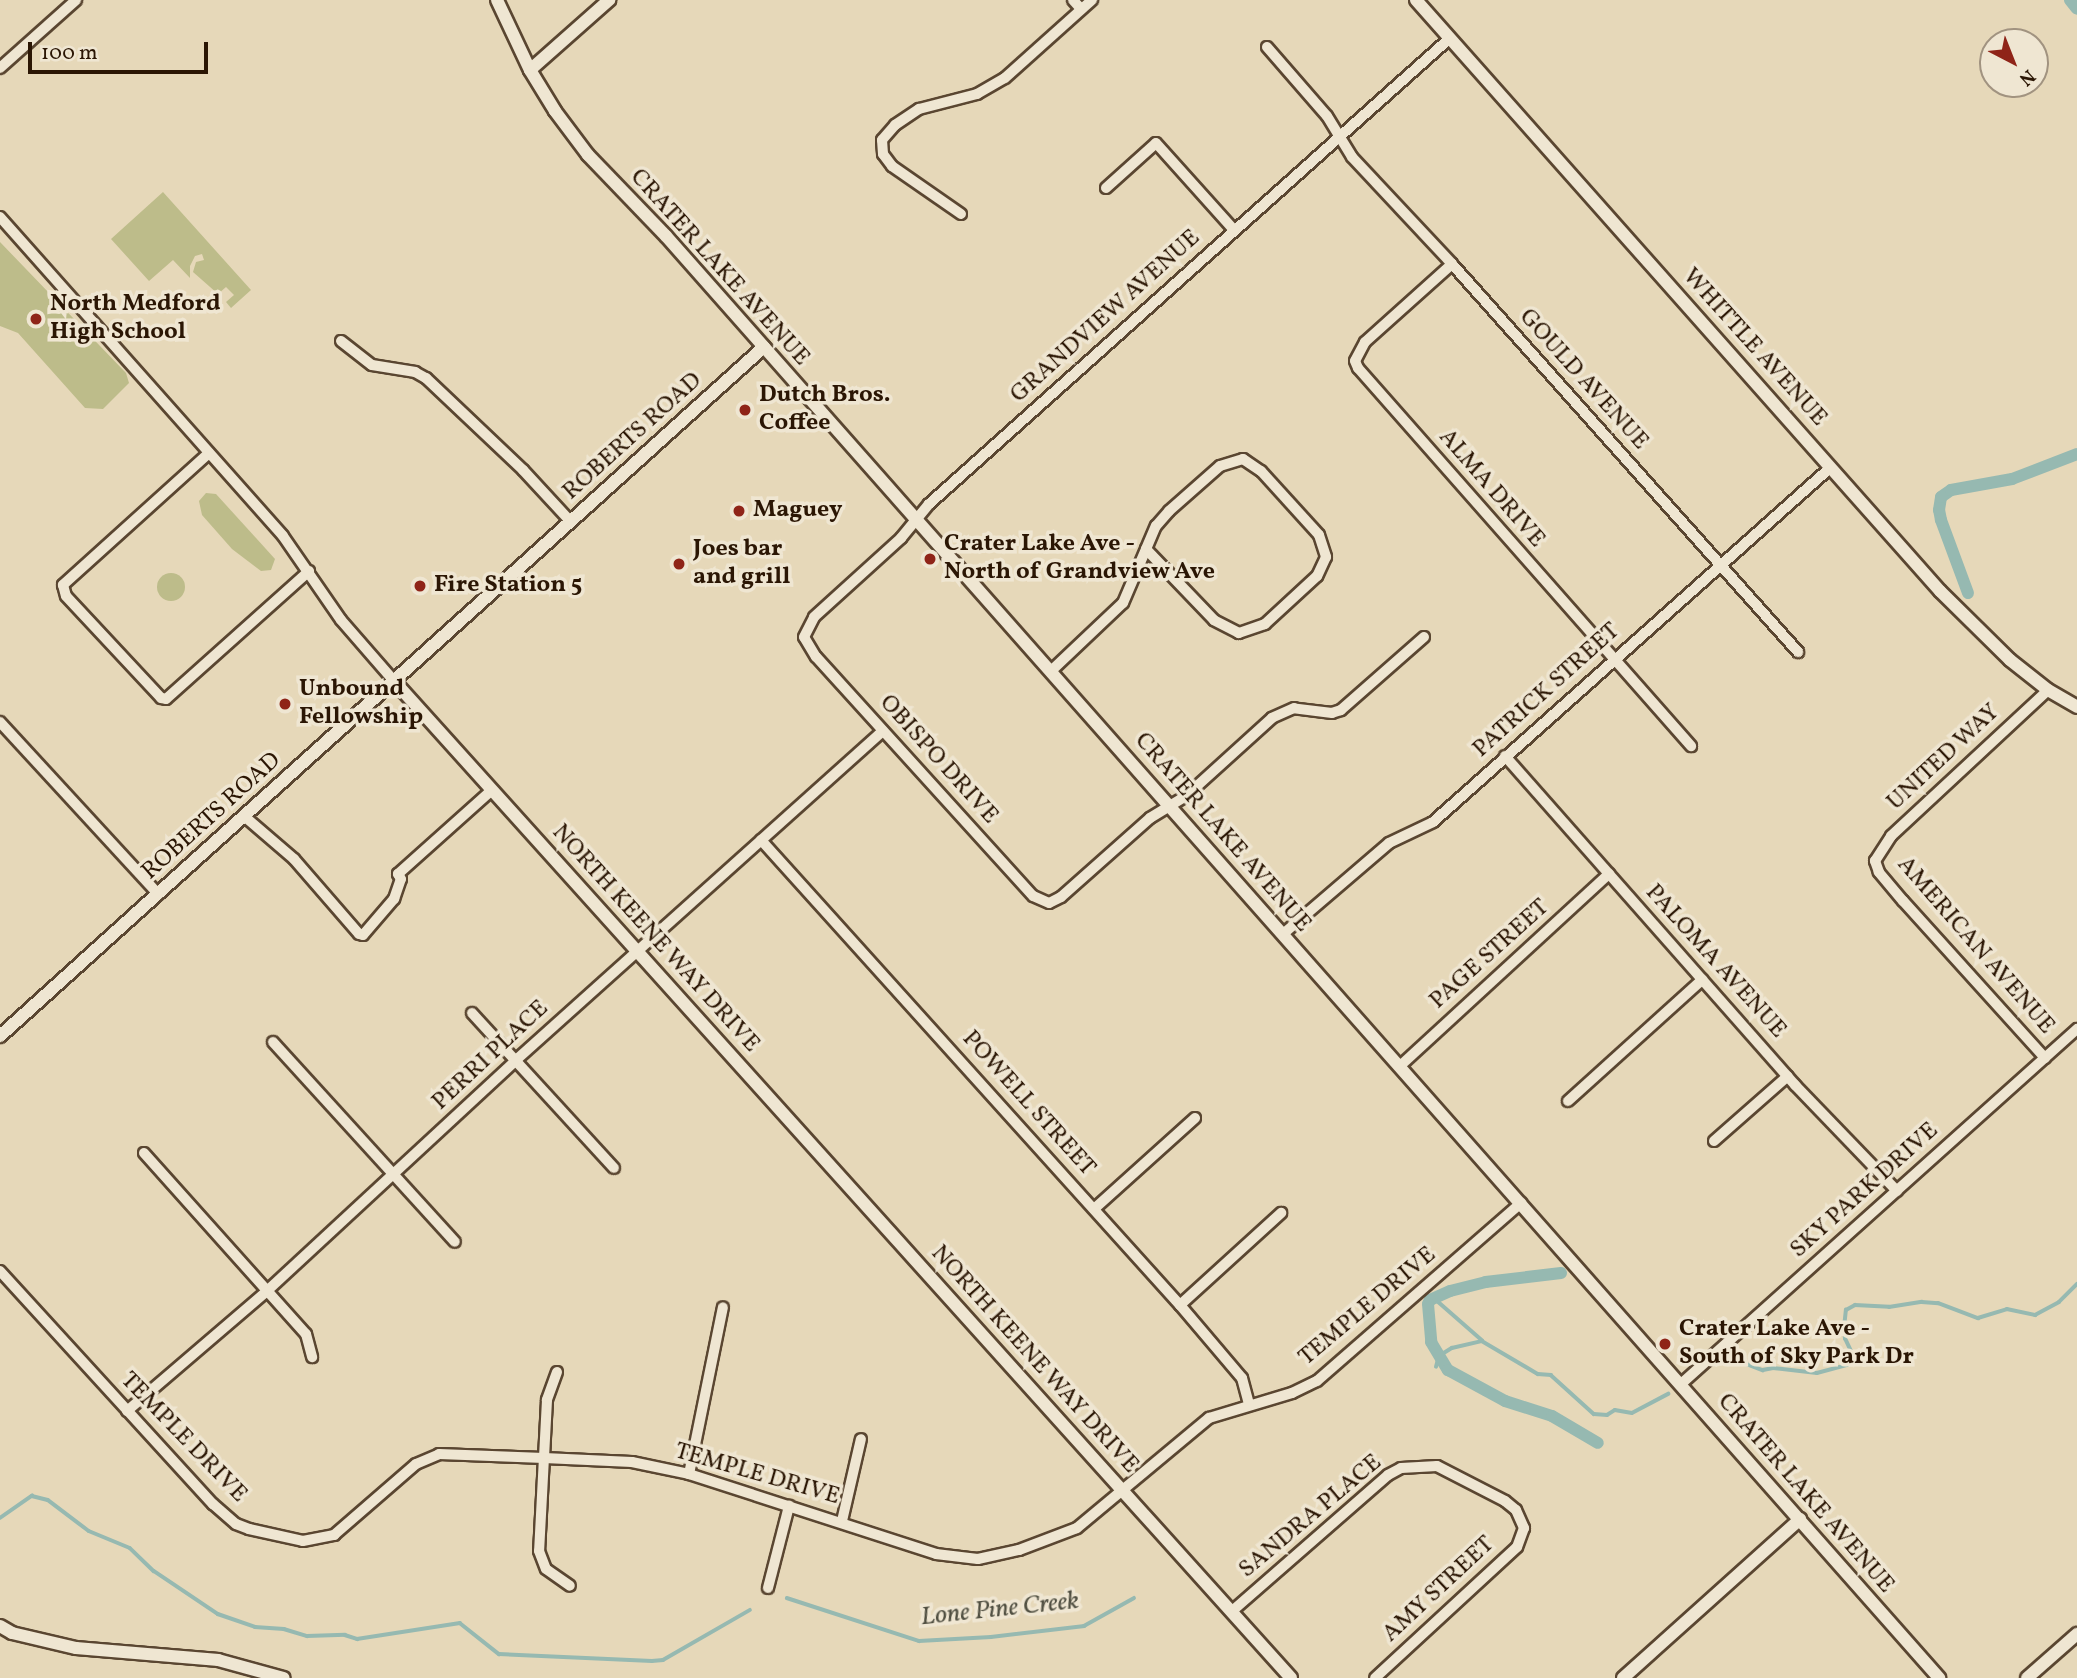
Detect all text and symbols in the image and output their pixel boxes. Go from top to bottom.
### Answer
scale bar [32,28,212,72]
north arrow [1979,28,2049,98]
text: 100 m [41,39,98,68]
text: N [2013,63,2041,91]
street label: CRATER LAKE AVENUE [623,164,815,372]
street label: GRANDVIEW AVENUE [1005,224,1207,410]
street label: WHITTLE AVENUE [1675,263,1833,433]
place label: North Medford High School [50,291,221,347]
street label: GOULD AVENUE [1512,304,1654,456]
marker: North Medford High School [28,311,44,327]
street label: ROBERTS ROAD [558,367,708,507]
place label: Dutch Bros. Coffee [759,382,891,438]
marker: Dutch Bros. Coffee [737,402,753,418]
street label: ALMA DRIVE [1432,424,1550,554]
place label: Maguey [753,497,843,525]
marker: Maguey [731,503,747,519]
place label: Crater Lake Ave - North of Grandview Ave [944,531,1213,587]
place label: Joes bar and grill [693,536,790,592]
marker: Crater Lake Ave - North of Grandview Ave [922,551,938,567]
marker: Joes bar and grill [671,556,687,572]
place label: Fire Station 5 [434,572,582,600]
marker: Fire Station 5 [412,578,428,594]
street label: PATRICK STREET [1468,618,1626,764]
place label: Unbound Fellowship [299,676,423,732]
street label: OBISPO DRIVE [872,689,1004,831]
marker: Unbound Fellowship [277,696,293,712]
street label: UNITED WAY [1882,698,2006,818]
street label: CRATER LAKE AVENUE [1128,727,1316,939]
street label: ROBERTS ROAD [137,747,287,887]
street label: NORTH KEENE WAY DRIVE [544,818,766,1060]
street label: AMERICAN AVENUE [1890,851,2060,1041]
street label: PALOMA AVENUE [1638,879,1792,1045]
street label: PAGE STREET [1424,894,1556,1016]
street label: PERRI PLACE [427,995,555,1117]
street label: POWELL STREET [955,1025,1101,1183]
street label: SKY PARK DRIVE [1785,1117,1945,1265]
street label: NORTH KEENE WAY DRIVE [923,1239,1145,1481]
street label: TEMPLE DRIVE [1294,1241,1442,1373]
place label: Crater Lake Ave - South of Sky Park Dr [1679,1316,1912,1372]
marker: Crater Lake Ave - South of Sky Park Dr [1657,1336,1673,1352]
street label: TEMPLE DRIVE [114,1367,252,1509]
street label: CRATER LAKE AVENUE [1711,1388,1899,1600]
street label: TEMPLE DRIVE [671,1438,843,1512]
street label: SANDRA PLACE [1234,1449,1388,1585]
street label: AMY STREET [1377,1531,1501,1649]
water label: Lone Pine Creek [919,1586,1081,1634]

